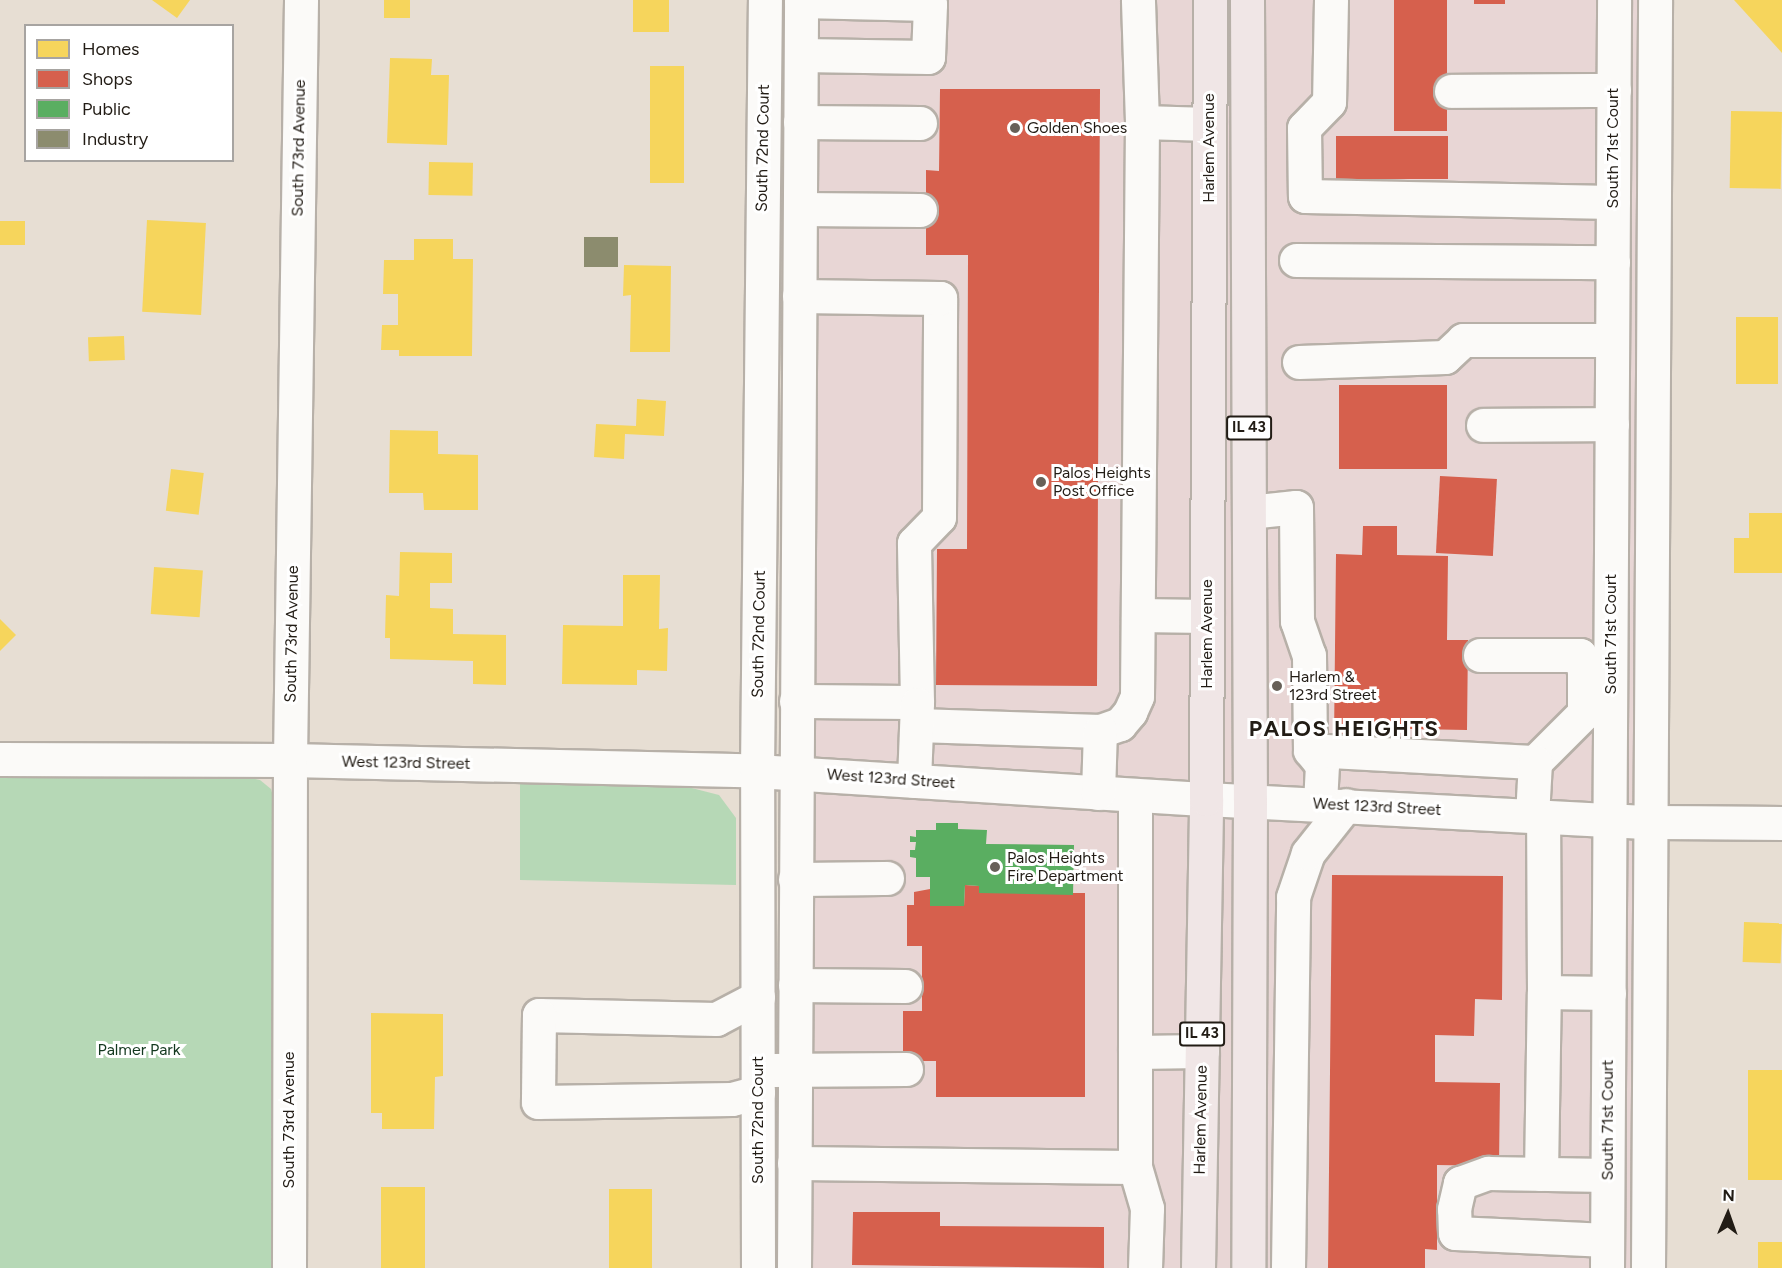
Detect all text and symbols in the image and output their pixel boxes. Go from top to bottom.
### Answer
legend [24,24,234,162]
text: Homes [82,38,140,60]
text: Shops [82,68,133,90]
street label: South 73rd Avenue [288,79,310,217]
street label: South 72nd Court [752,84,774,212]
street label: South 71st Court [1603,88,1623,208]
street label: Harlem Avenue [1199,93,1219,203]
text: Public [82,98,131,120]
place label: Golden Shoes [1027,118,1127,138]
marker: Golden Shoes [1008,121,1022,135]
text: Industry [82,128,148,150]
road number: IL 43 [1225,416,1273,440]
place label: Palos Heights Post Office [1053,463,1151,501]
marker: Palos Heights Post Office [1034,475,1048,489]
street label: South 73rd Avenue [281,565,303,703]
street label: South 72nd Court [748,570,770,698]
street label: South 71st Court [1601,574,1621,694]
street label: Harlem Avenue [1197,579,1217,689]
place label: Harlem & 123rd Street [1289,667,1377,705]
marker: Harlem & 123rd Street [1270,679,1284,693]
district label: PALOS HEIGHTS [1249,716,1439,742]
street label: West 123rd Street [341,752,471,774]
street label: West 123rd Street [826,765,956,793]
street label: West 123rd Street [1312,794,1442,820]
place label: Palos Heights Fire Department [1007,848,1124,886]
marker: Palos Heights Fire Department [988,860,1002,874]
road number: IL 43 [1178,1022,1226,1046]
park label: Palmer Park [98,1040,180,1060]
street label: South 73rd Avenue [279,1051,299,1189]
street label: South 72nd Court [748,1056,768,1184]
street label: South 71st Court [1598,1060,1618,1180]
street label: Harlem Avenue [1190,1065,1212,1175]
north arrow [1698,1184,1758,1244]
text: N [1722,1186,1735,1205]

